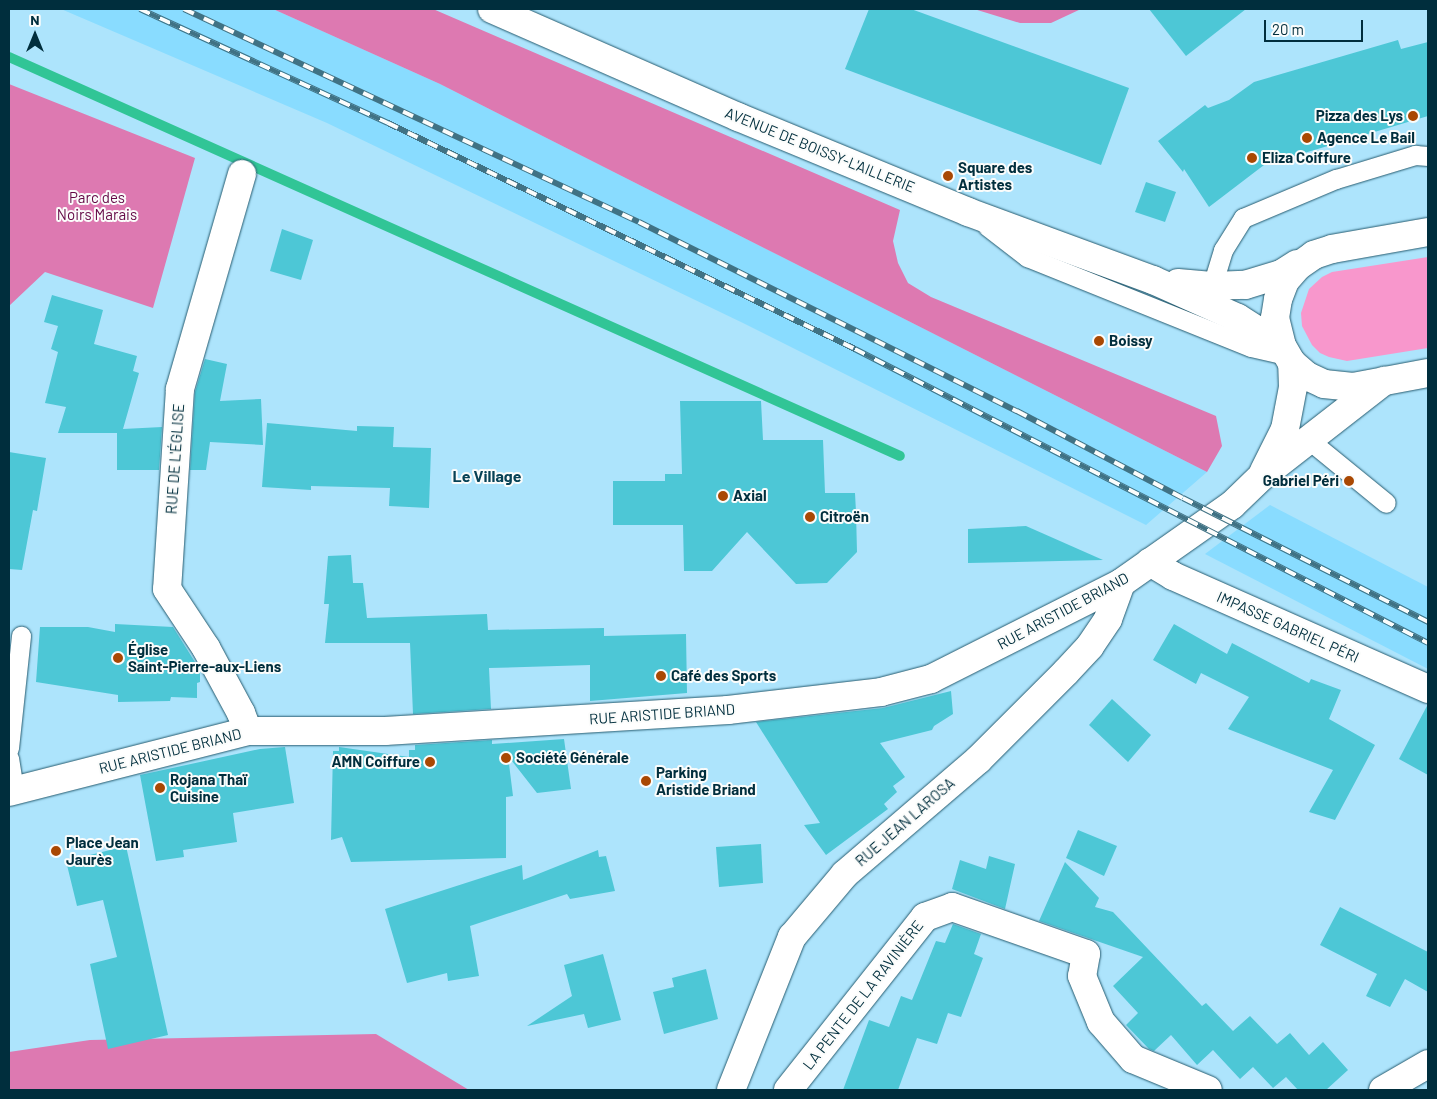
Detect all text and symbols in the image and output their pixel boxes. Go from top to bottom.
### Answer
north arrow [10,10,60,60]
scale bar [1267,10,1366,42]
text: N [30,11,40,28]
text: 20 m [1272,20,1304,38]
street label: AVENUE DE BOISSY-L'AILLERIE [723,104,917,196]
place label: Pizza des Lys [1316,107,1403,125]
marker: Pizza des Lys [1407,110,1419,122]
place label: Agence Le Bail [1317,129,1415,147]
marker: Agence Le Bail [1301,132,1313,144]
place label: Eliza Coiffure [1262,149,1351,167]
marker: Eliza Coiffure [1246,152,1258,164]
place label: Square des Artistes [958,158,1032,193]
marker: Square des Artistes [942,170,954,182]
park label: Parc des Noirs Marais [57,188,137,223]
place label: Boissy [1109,332,1152,350]
marker: Boissy [1093,335,1105,347]
street label: RUE DE L'ÉGLISE [162,403,188,515]
district label: Le Village [452,466,522,486]
place label: Gabriel Péri [1263,472,1339,490]
marker: Gabriel Péri [1343,475,1355,487]
place label: Axial [733,487,767,505]
marker: Axial [717,490,729,502]
place label: Citroën [820,508,869,526]
marker: Citroën [804,511,816,523]
street label: RUE ARISTIDE BRIAND [994,569,1132,653]
street label: IMPASSE GABRIEL PÉRI [1214,588,1362,666]
place label: Église Saint-Pierre-aux-Liens [128,640,281,675]
marker: Église Saint-Pierre-aux-Liens [112,652,124,664]
place label: Café des Sports [671,667,776,685]
marker: Café des Sports [655,670,667,682]
street label: RUE ARISTIDE BRIAND [588,700,736,728]
street label: RUE ARISTIDE BRIAND [97,725,243,777]
place label: Société Générale [516,749,629,767]
marker: Société Générale [500,752,512,764]
place label: AMN Coiffure [331,753,420,771]
marker: AMN Coiffure [424,756,436,768]
place label: Parking Aristide Briand [656,763,756,798]
place label: Rojana Thaï Cuisine [170,770,247,805]
street label: RUE JEAN LAROSA [852,774,958,870]
marker: Parking Aristide Briand [640,775,652,787]
marker: Rojana Thaï Cuisine [154,782,166,794]
place label: Place Jean Jaurès [66,833,139,868]
marker: Place Jean Jaurès [50,845,62,857]
street label: LA PENTE DE LA RAVINIÈRE [799,917,927,1073]

